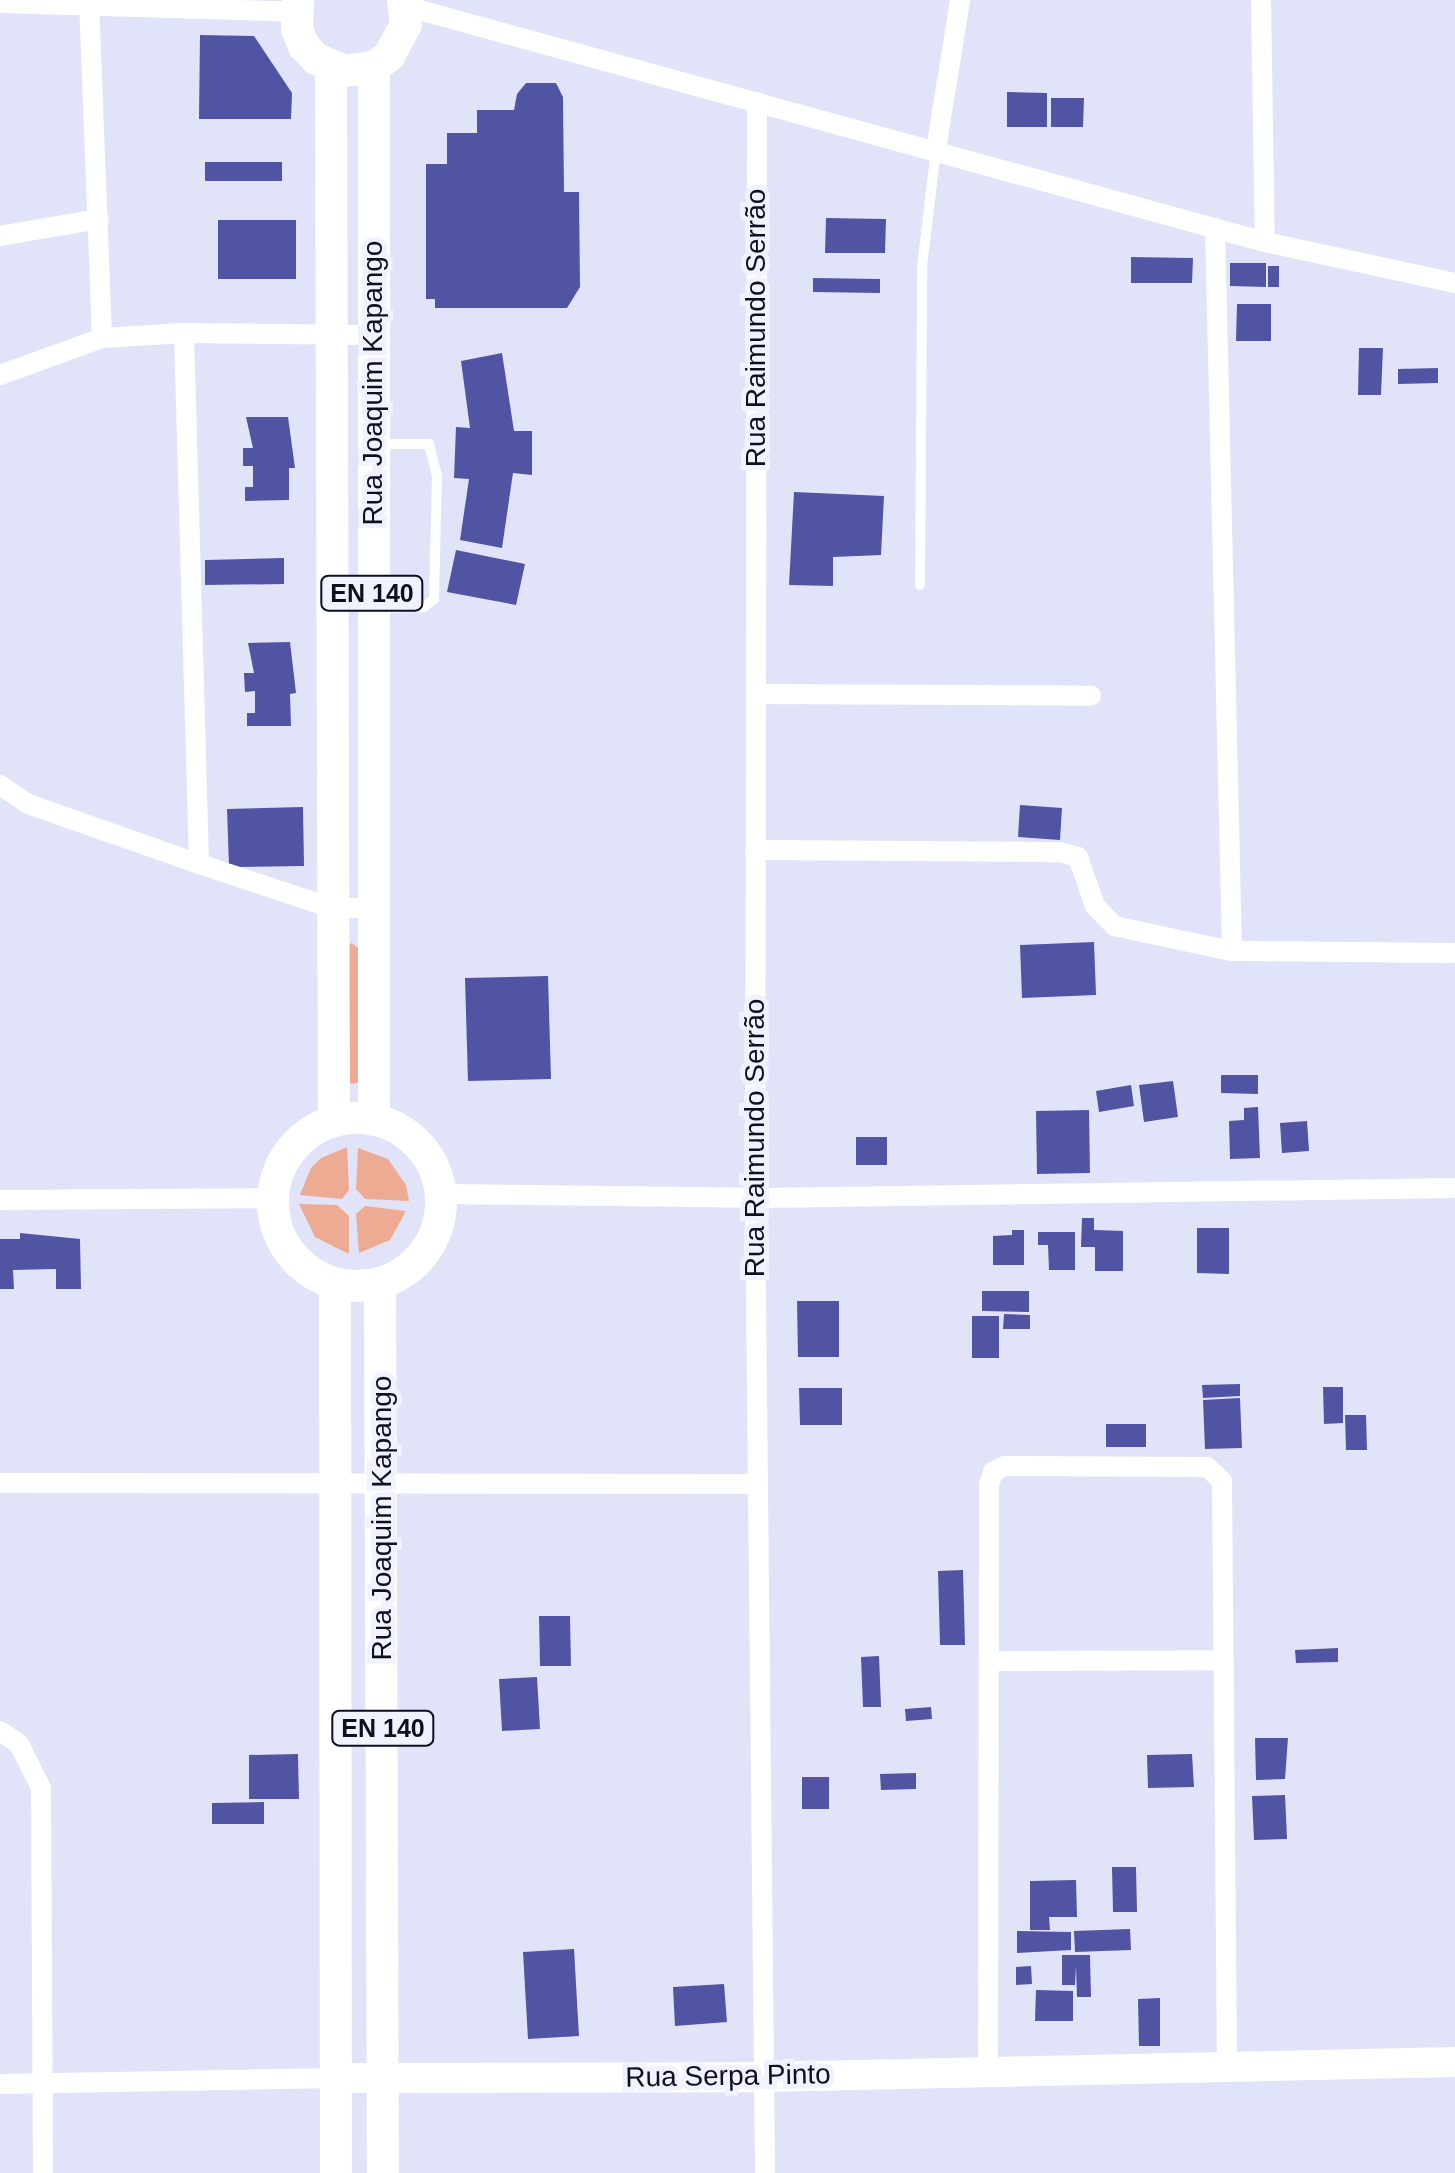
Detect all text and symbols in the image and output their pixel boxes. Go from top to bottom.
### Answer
street label: Rua Raimundo Serrão [739,189,773,467]
street label: Rua Joaquim Kapango [356,241,390,525]
road number: EN 140 [320,573,424,613]
street label: Rua Raimundo Serrão [738,999,772,1277]
street label: Rua Joaquim Kapango [365,1376,399,1660]
road number: EN 140 [330,1708,436,1748]
street label: Rua Serpa Pinto [625,2057,831,2095]

